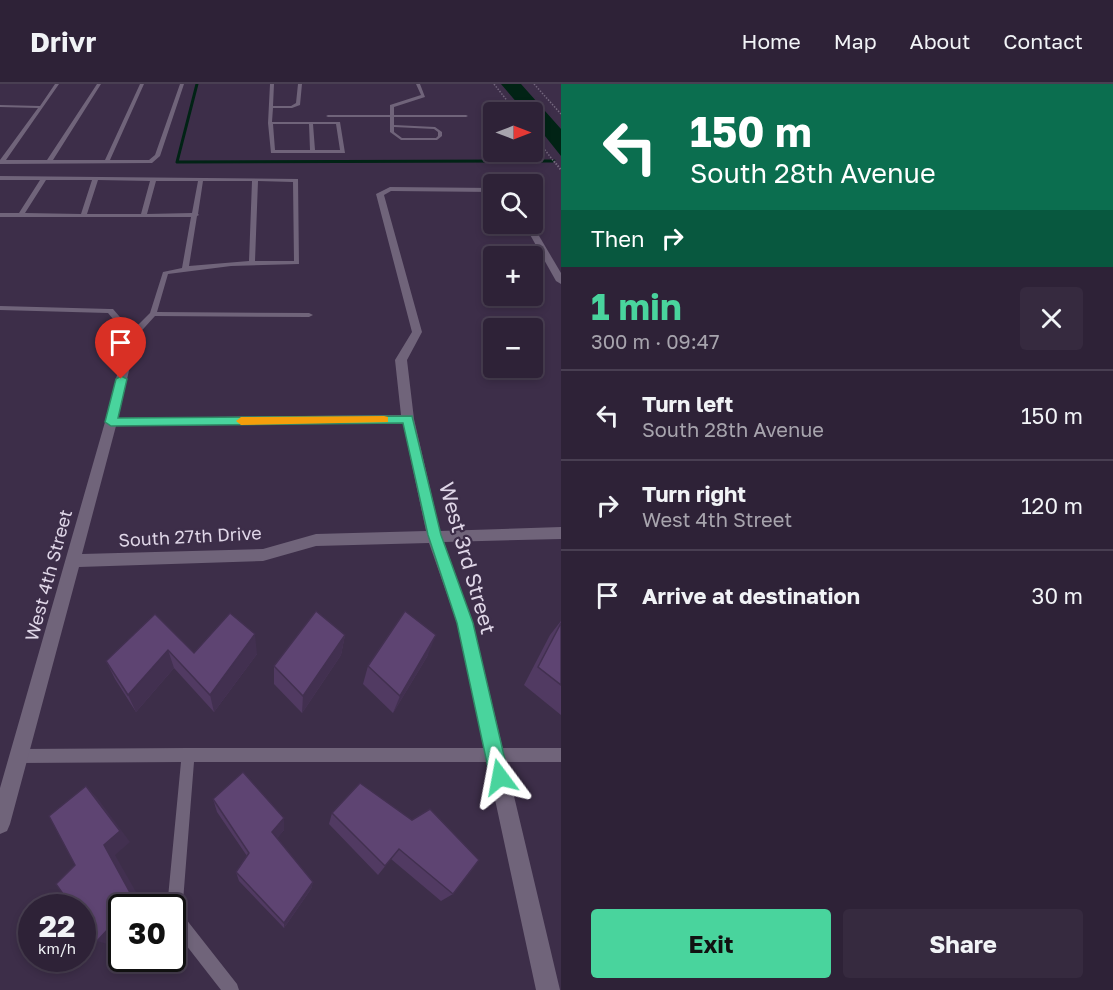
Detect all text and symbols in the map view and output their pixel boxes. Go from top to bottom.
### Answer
text: Drivr [30,25,96,58]
text: Home [741,28,801,54]
text: Map [834,28,877,54]
text: About [910,28,970,54]
text: Contact [1003,28,1083,54]
north arrow [483,102,543,162]
map controls [483,102,543,378]
text: 150 m [690,106,812,156]
icon: left [591,108,669,186]
text: South 28th Avenue [690,157,936,189]
button: search [483,174,543,234]
icon: right [656,222,689,255]
text: Then [591,225,644,252]
button: + [483,246,543,306]
text: 1 min [591,285,682,328]
button: close [1020,287,1083,350]
pin [95,317,146,379]
button: − [483,318,543,378]
icon: arrive [104,326,137,359]
text: 300 m · 09:47 [591,329,720,353]
text: Turn left [642,390,733,417]
icon: left [591,399,624,432]
text: 150 m [1021,402,1083,429]
text: South 28th Avenue [642,417,824,441]
street label: West 3rd Street [434,479,502,637]
text: Turn right [642,480,746,507]
icon: right [591,489,624,522]
text: 120 m [1021,492,1083,519]
street label: West 4th Street [20,507,76,643]
text: West 4th Street [642,507,792,531]
street label: South 27th Drive [118,521,262,551]
icon: arrive [591,579,624,612]
text: Arrive at destination [642,582,860,609]
text: 30 m [1032,582,1083,609]
position arrow [468,745,532,809]
speed limit sign: 30 [108,894,186,972]
text: 22 [39,908,75,944]
button: Exit [591,909,831,978]
button: Share [843,909,1083,978]
text: km/h [38,939,76,957]

